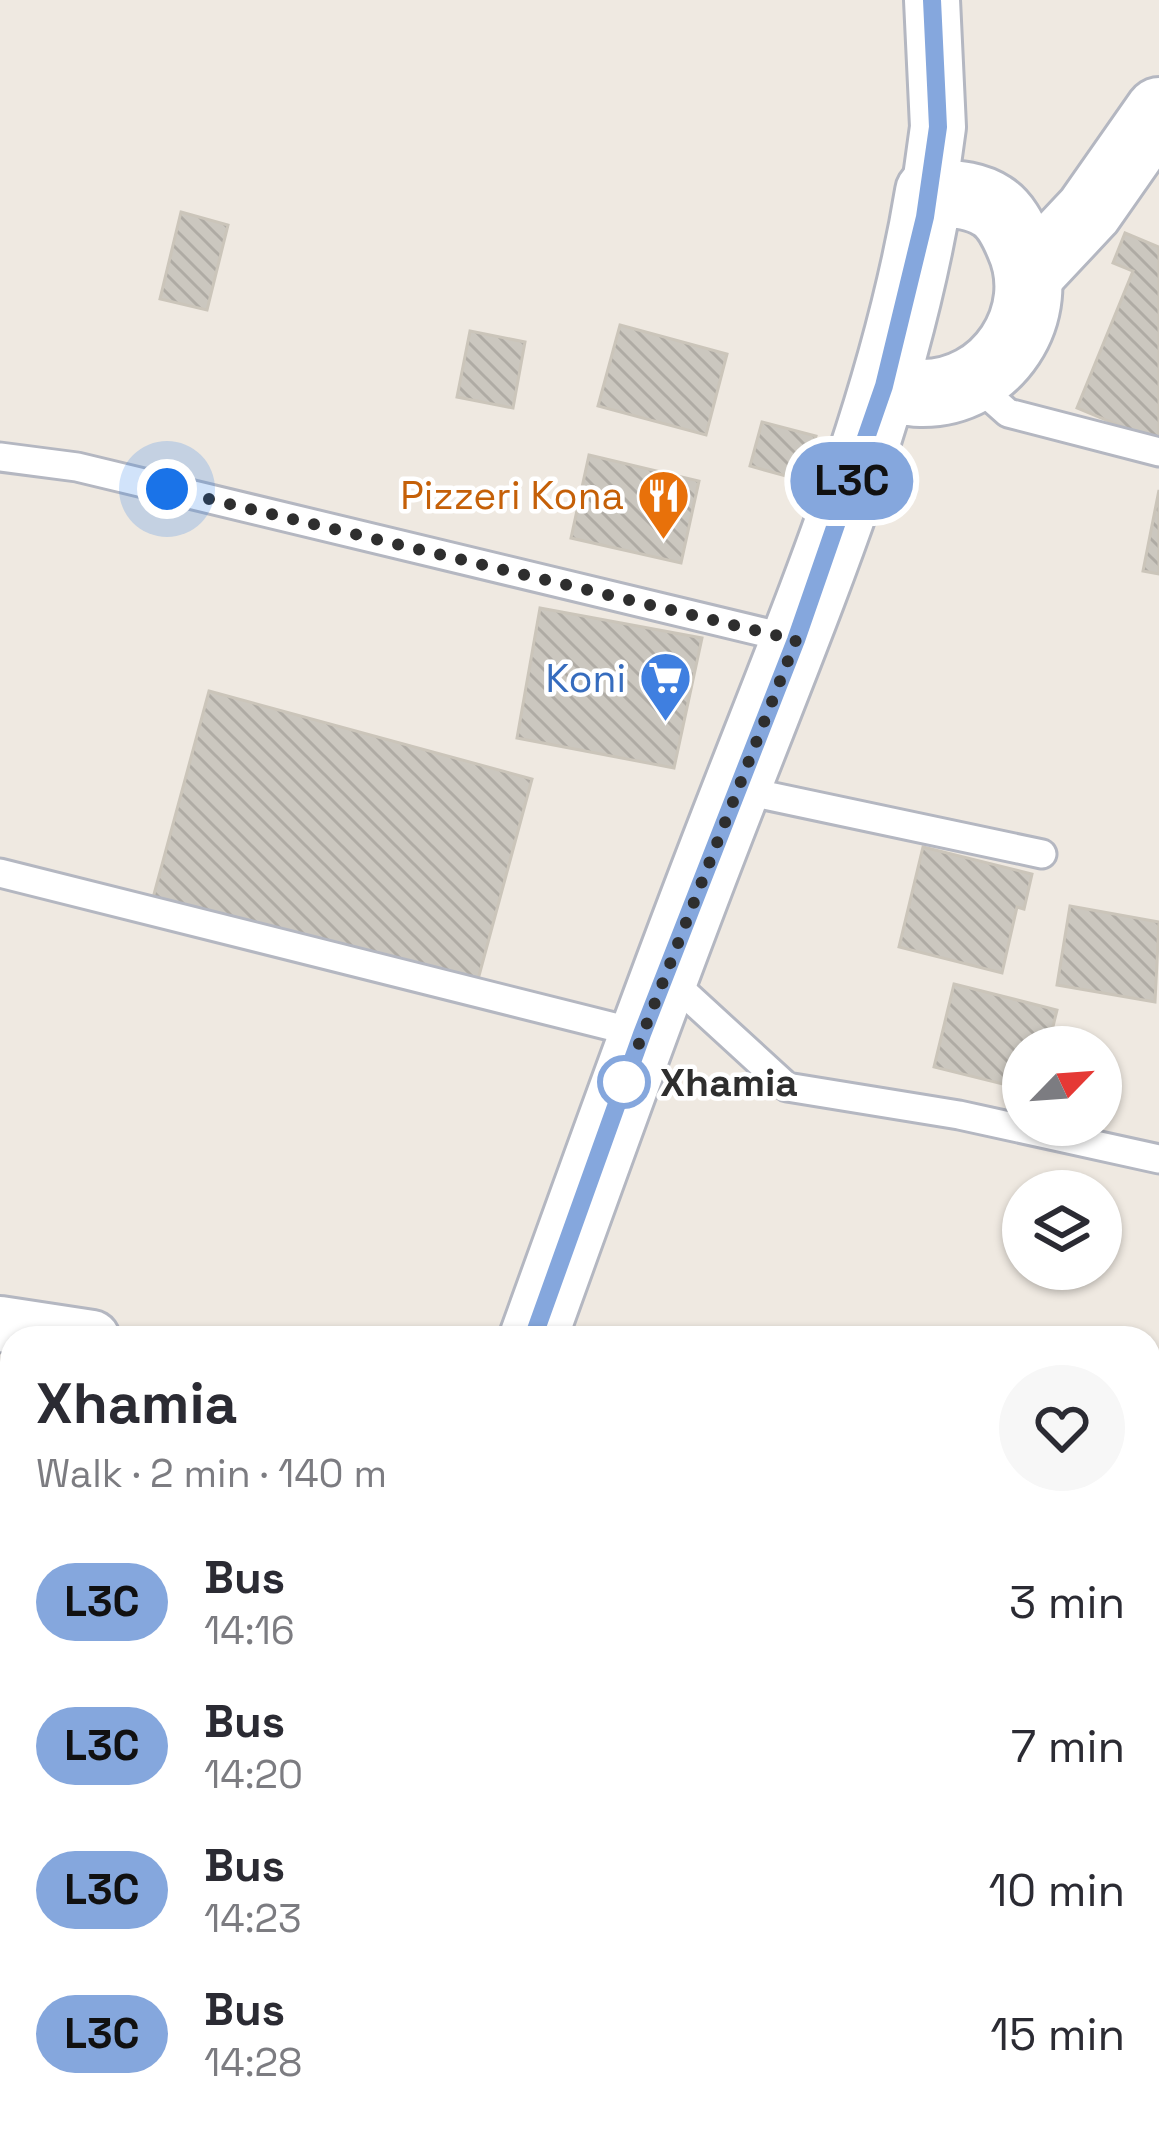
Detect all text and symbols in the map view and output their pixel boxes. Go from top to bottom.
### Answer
line badge: L3C [783,442,921,520]
text: L3C [814,454,890,507]
your location [137,459,197,519]
restaurant icon: Pizzeri Kona [635,467,691,541]
place label: Pizzeri Kona [400,471,624,520]
supermarket icon: Koni [637,650,693,724]
place label: Koni [545,654,626,703]
north arrow [1002,1026,1122,1146]
map controls [1002,1026,1122,1290]
marker: Xhamia [599,1057,649,1107]
place label: Xhamia [660,1058,798,1107]
button: layers [1002,1170,1122,1290]
button: heart [999,1365,1125,1491]
text: Xhamia [36,1367,238,1440]
text: Walk · 2 min · 140 m [36,1449,387,1498]
text: Bus [204,1549,285,1606]
text: 3 min [1009,1574,1125,1631]
text: L3C [64,1575,140,1628]
text: 14:16 [204,1606,295,1655]
text: Bus [204,1693,285,1750]
text: 7 min [1011,1718,1125,1775]
text: L3C [64,1719,140,1772]
text: 14:20 [204,1750,303,1799]
text: Bus [204,1837,285,1894]
text: 10 min [988,1862,1125,1919]
text: L3C [64,1863,140,1916]
text: 14:23 [204,1894,301,1943]
text: Bus [204,1981,285,2038]
text: 15 min [990,2006,1125,2063]
text: L3C [64,2007,140,2060]
text: 14:28 [204,2038,302,2087]

